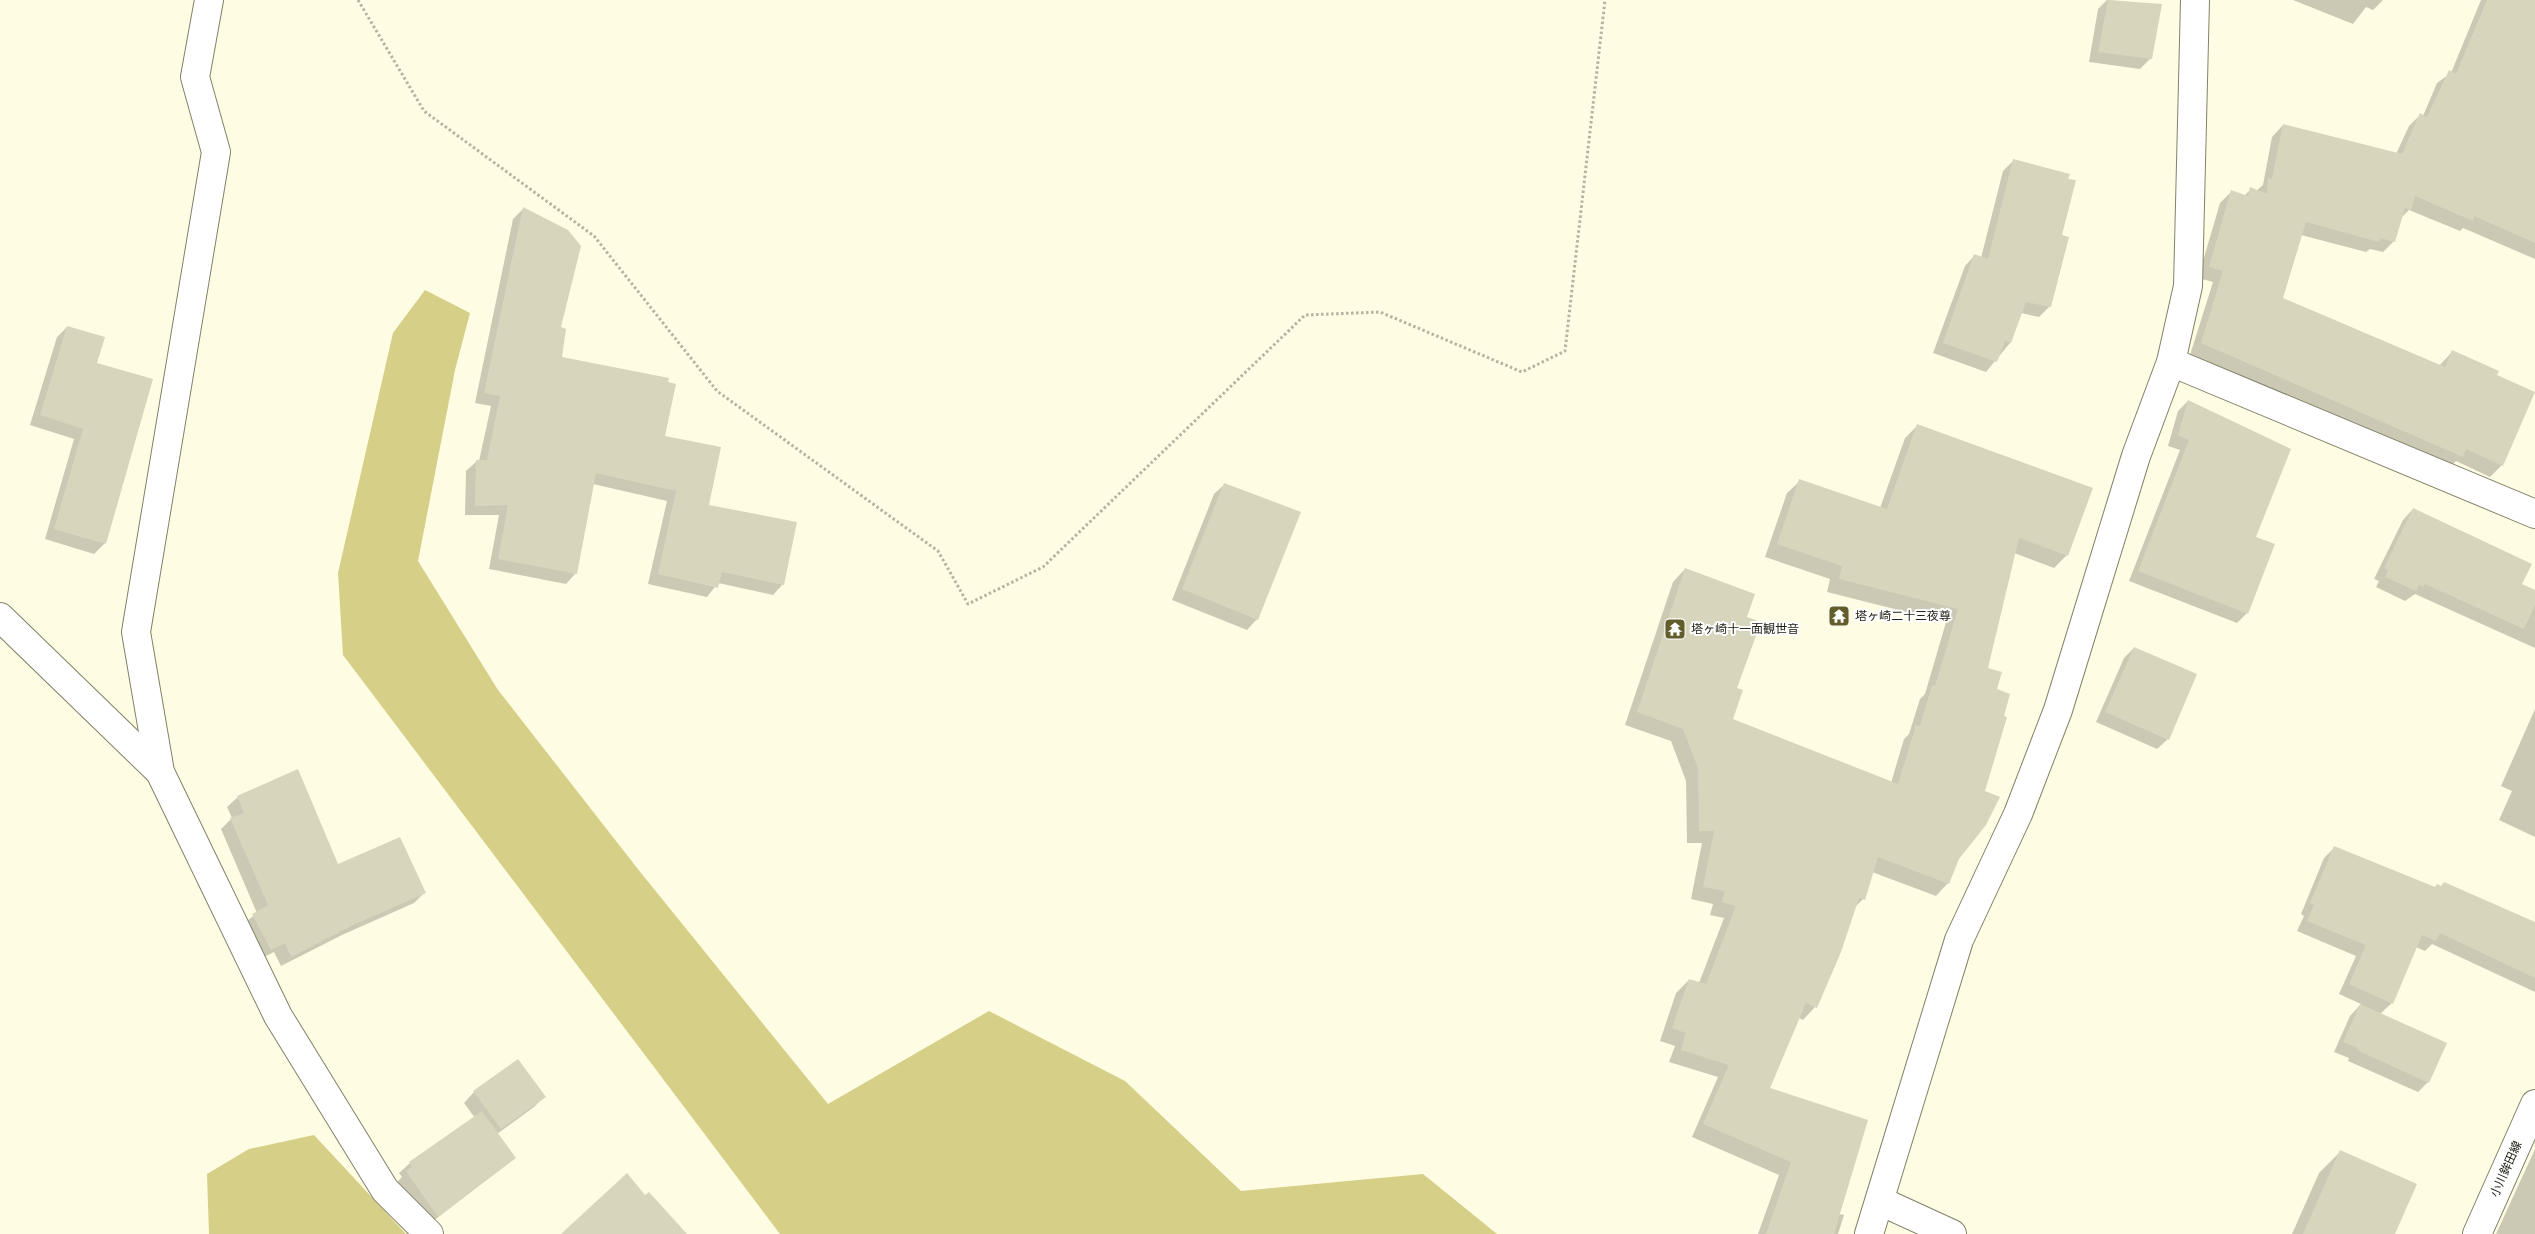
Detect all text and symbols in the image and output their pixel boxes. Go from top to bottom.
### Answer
temple icon: 塔ヶ崎二十三夜尊 [1827,604,1851,628]
place label: 塔ヶ崎二十三夜尊 [1855,608,1951,623]
temple icon: 塔ヶ崎十一面観世音 [1663,617,1687,641]
place label: 塔ヶ崎十一面観世音 [1691,621,1799,636]
street label: 小川鉾田線 [2486,1138,2525,1199]

